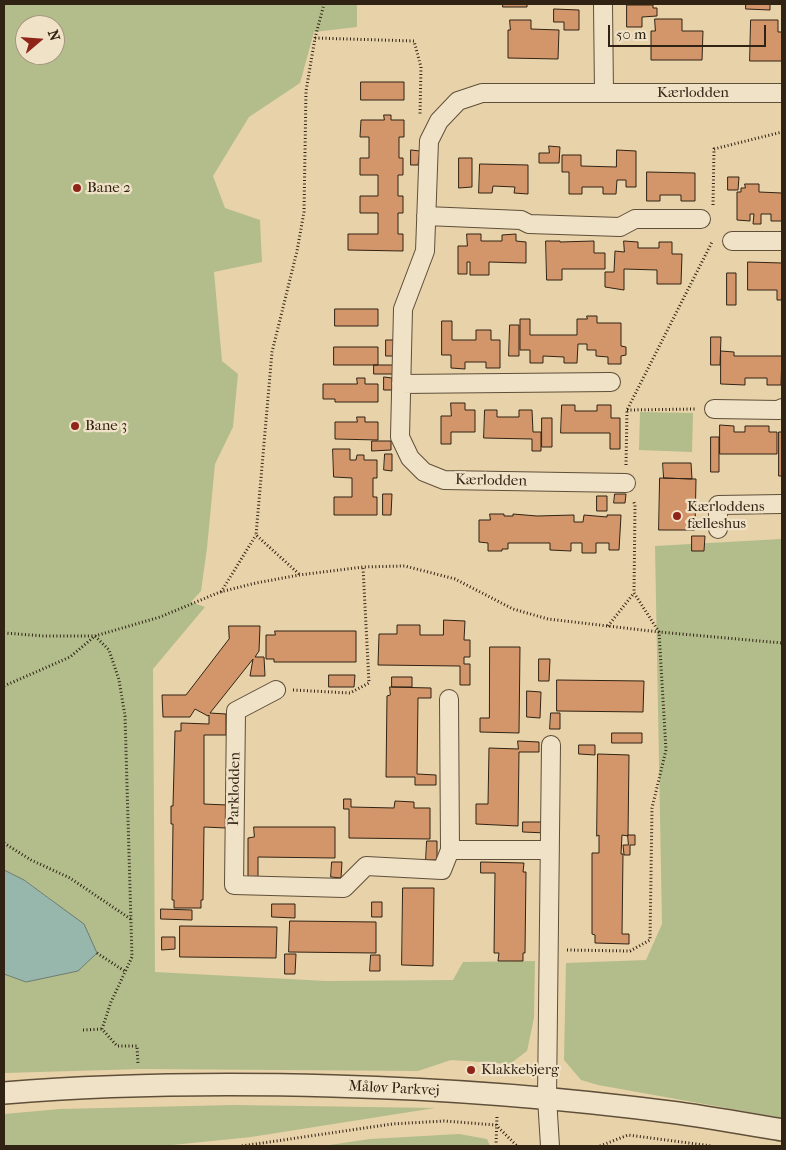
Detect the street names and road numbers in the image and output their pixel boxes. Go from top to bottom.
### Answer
street label: Kærlodden [657,84,729,102]
street label: Kærlodden [455,471,527,491]
street label: Parklodden [225,752,245,826]
street label: Måløv Parkvej [348,1078,440,1100]

